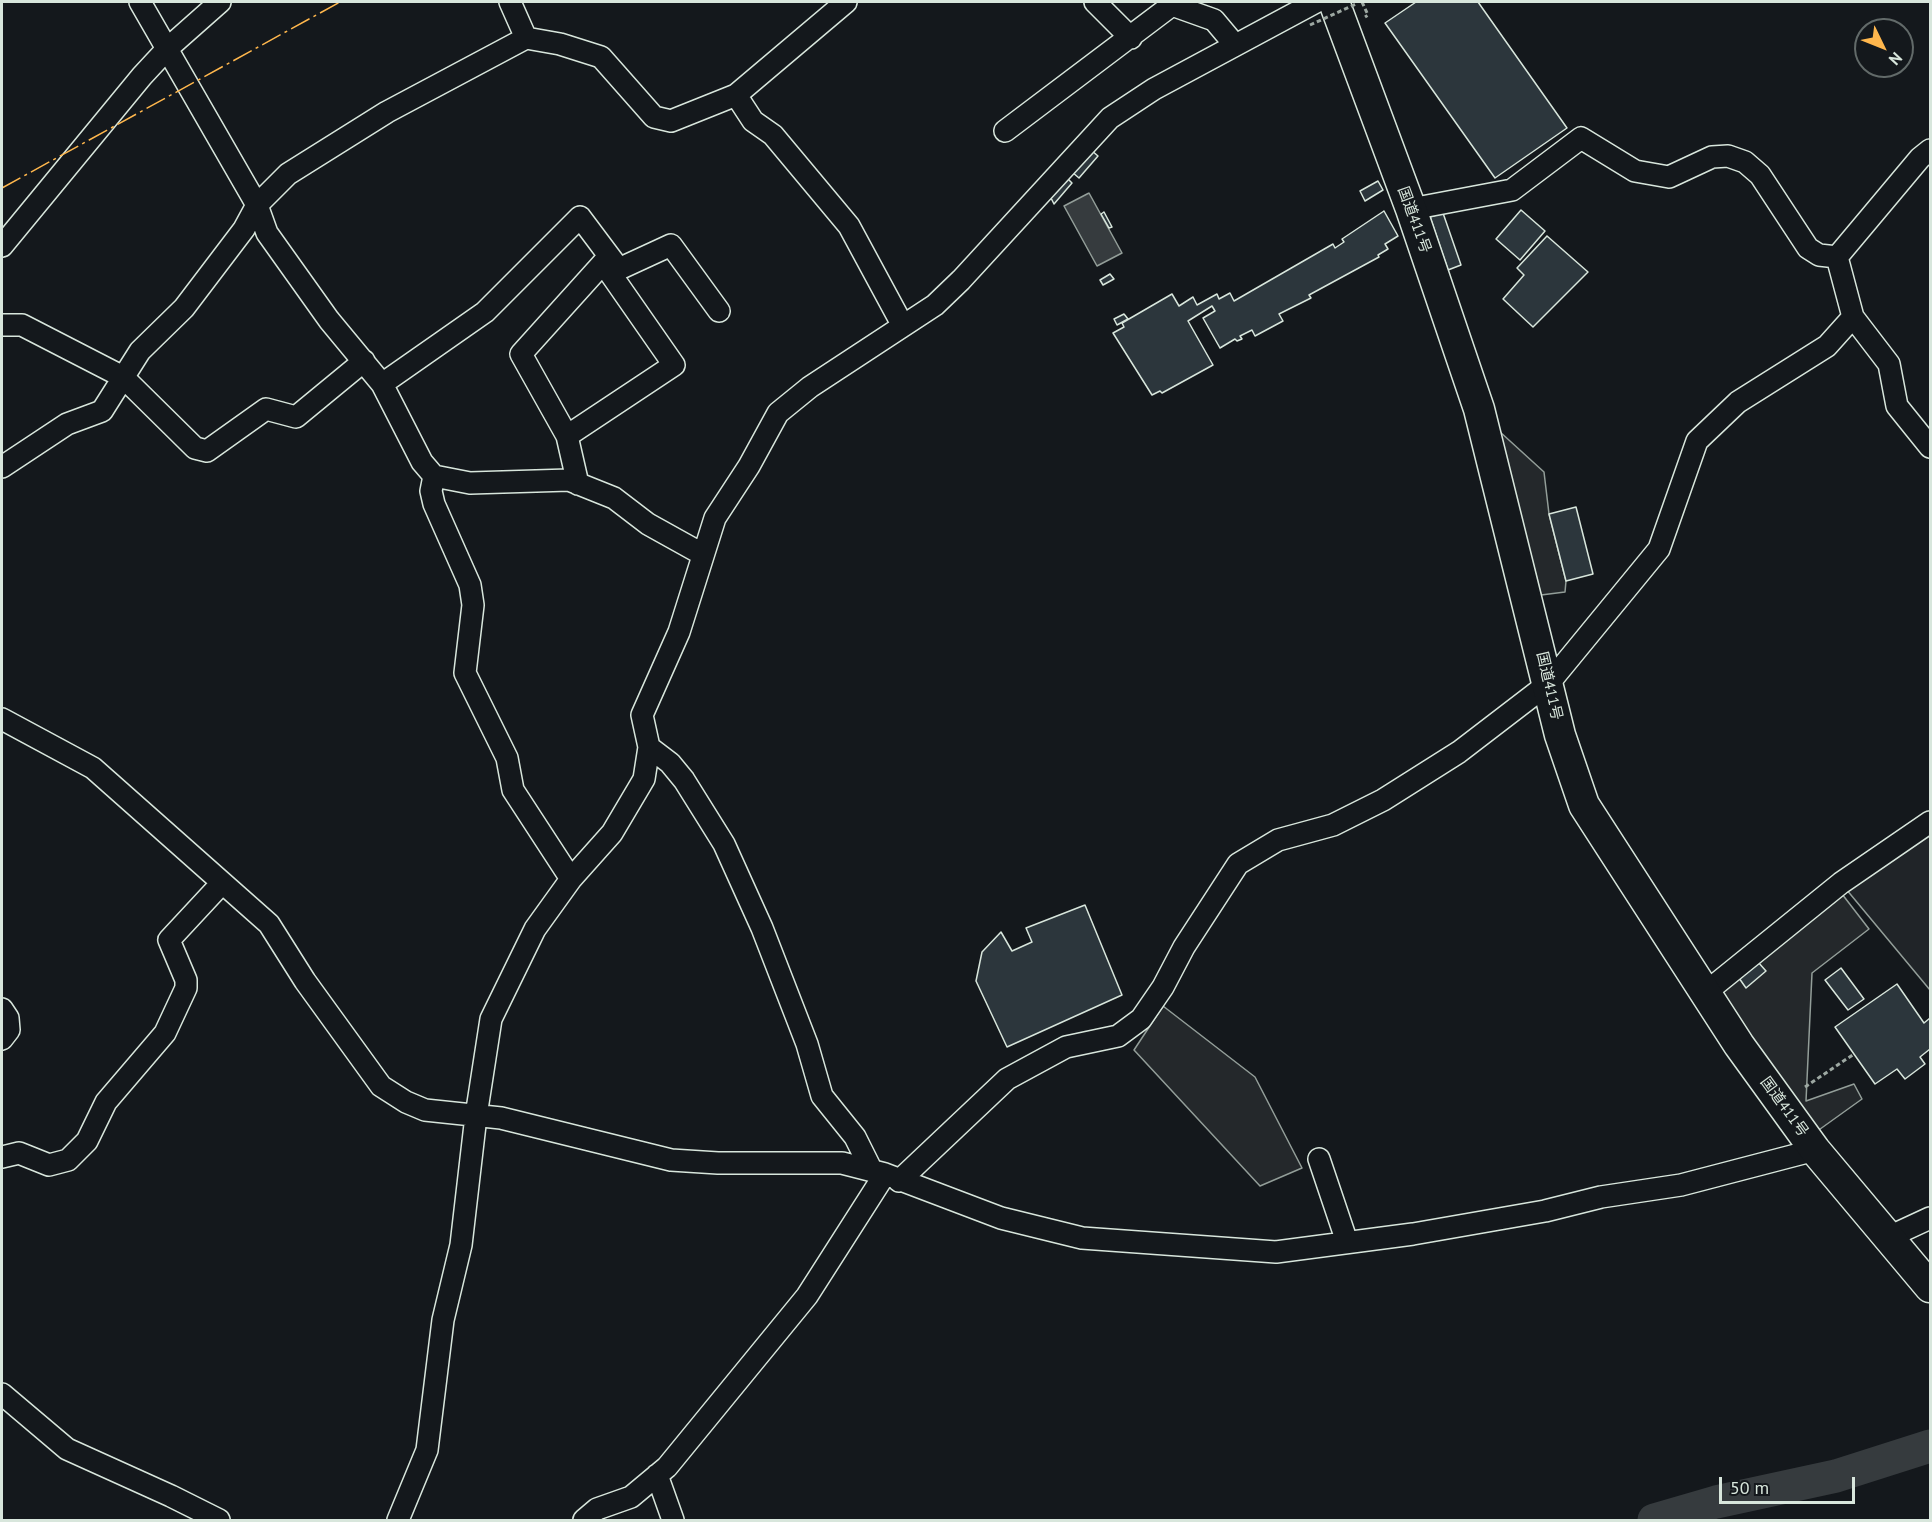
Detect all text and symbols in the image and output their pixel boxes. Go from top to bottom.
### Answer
north arrow [1854,18,1914,78]
text: N [1885,48,1907,70]
street label: 国道411号 [1394,184,1434,256]
street label: 国道411号 [1532,650,1566,722]
street label: 国道411号 [1756,1074,1812,1140]
scale bar [1722,1465,1858,1503]
text: 50 m [1730,1476,1769,1499]

